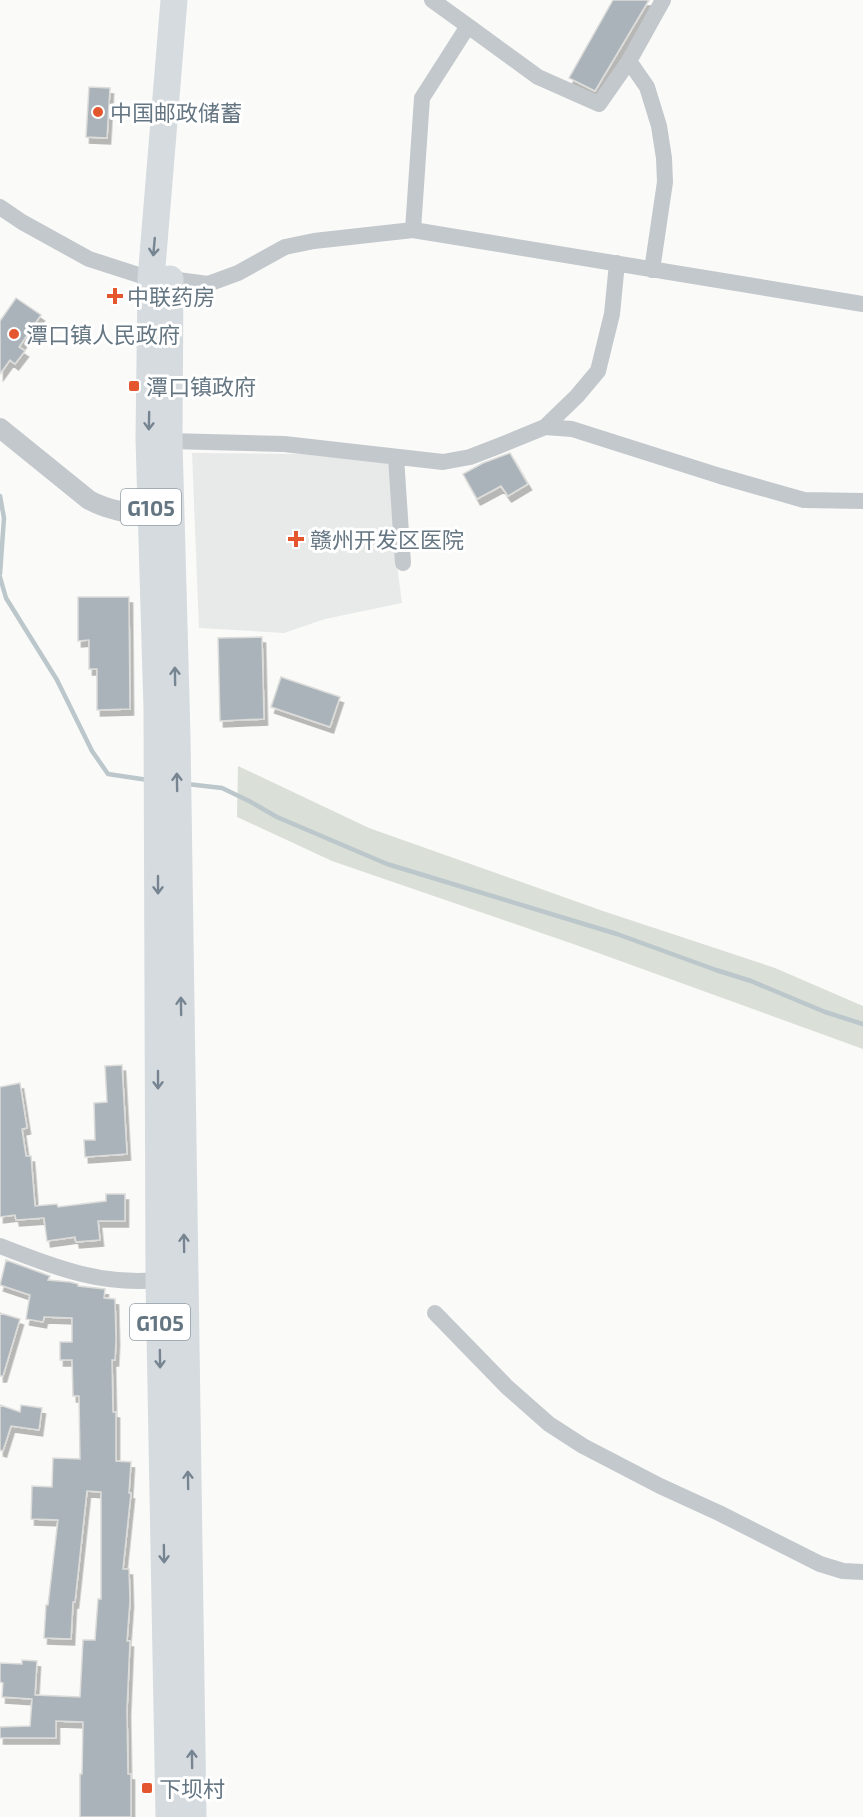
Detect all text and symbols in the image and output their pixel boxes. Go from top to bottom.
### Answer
place label: 中国邮政储蓄 [110,99,242,125]
marker: 中国邮政储蓄 [91,105,105,119]
one-way arrow [148,236,159,256]
place label: 中联药房 [127,283,215,309]
marker: 中联药房 [108,289,122,303]
place label: 潭口镇人民政府 [26,321,180,347]
marker: 潭口镇人民政府 [7,327,21,341]
place label: 潭口镇政府 [146,373,256,399]
marker: 潭口镇政府 [127,379,141,393]
one-way arrow [143,411,155,431]
road number: G105 [121,489,181,525]
place label: 赣州开发区医院 [310,526,464,552]
marker: 赣州开发区医院 [287,530,305,548]
one-way arrow [169,667,181,687]
one-way arrow [172,772,183,792]
one-way arrow [152,875,164,895]
one-way arrow [175,996,186,1016]
one-way arrow [152,1070,164,1090]
one-way arrow [178,1233,190,1253]
road number: G105 [130,1304,190,1340]
one-way arrow [155,1349,166,1369]
one-way arrow [182,1470,193,1490]
one-way arrow [158,1544,170,1564]
one-way arrow [186,1749,198,1769]
place label: 下坝村 [159,1775,225,1801]
marker: 下坝村 [140,1781,154,1795]

